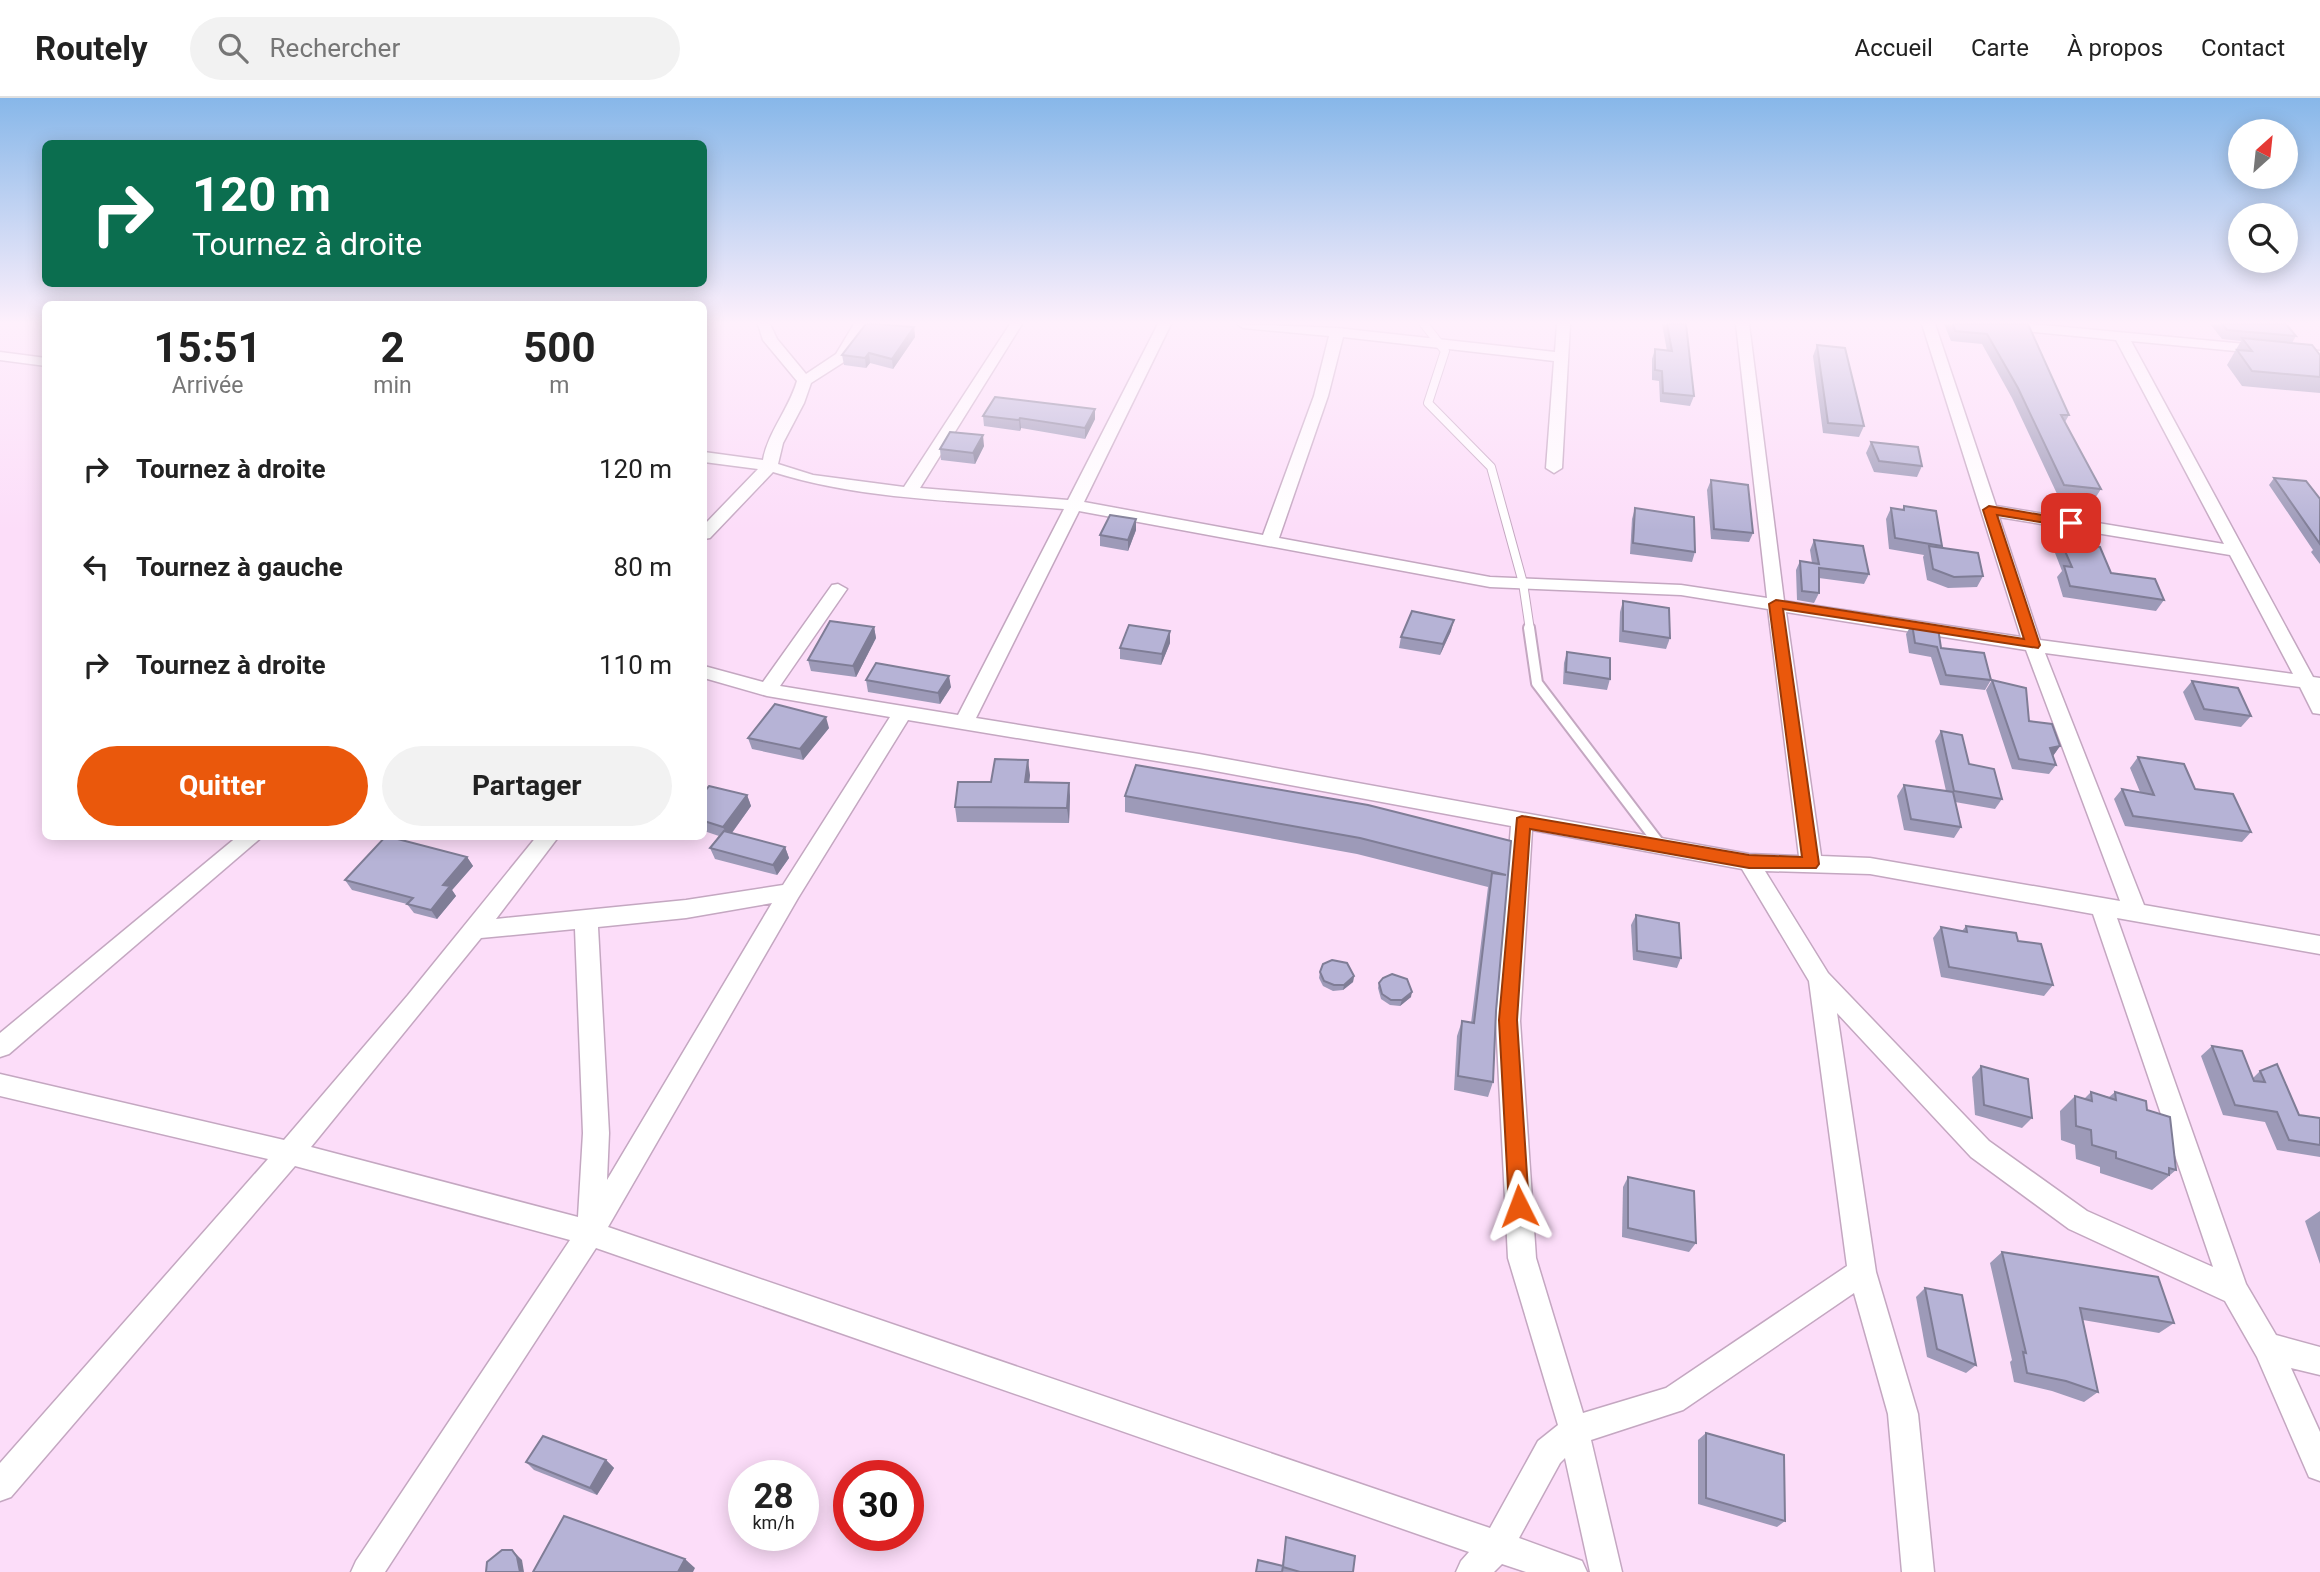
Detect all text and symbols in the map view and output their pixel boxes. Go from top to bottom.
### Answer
search box [190,17,680,80]
text: Routely [35,29,148,68]
icon: search [214,29,252,67]
text: Rechercher [270,33,400,63]
text: Accueil [1854,34,1933,62]
text: Carte [1971,34,2029,62]
text: À propos [2067,34,2163,62]
text: Contact [2201,34,2285,62]
north arrow [2228,119,2298,189]
map controls [2228,119,2298,273]
text: 120 m [192,166,331,223]
icon: right [77,168,168,259]
button: search [2228,203,2298,273]
text: Tournez à droite [192,225,422,263]
text: 15:51 [154,323,262,372]
text: 2 [380,323,405,372]
text: 500 [523,323,596,372]
text: Arrivée [172,372,243,399]
text: min [373,372,412,399]
text: m [549,372,569,399]
icon: right [77,450,115,488]
text: Tournez à droite [136,454,326,484]
text: 120 m [599,454,672,484]
pin [2041,493,2101,553]
icon: arrive [2052,504,2090,542]
icon: left [77,548,115,586]
text: Tournez à gauche [136,552,343,582]
text: 80 m [614,552,672,582]
icon: right [77,646,115,684]
text: Tournez à droite [136,650,326,680]
text: 110 m [599,650,672,680]
button: Quitter [77,746,368,826]
button: Partager [382,746,672,826]
position arrow [1482,1169,1556,1243]
speed limit sign: 30 [833,1460,924,1551]
text: 28 [753,1476,794,1517]
text: km/h [752,1512,795,1533]

